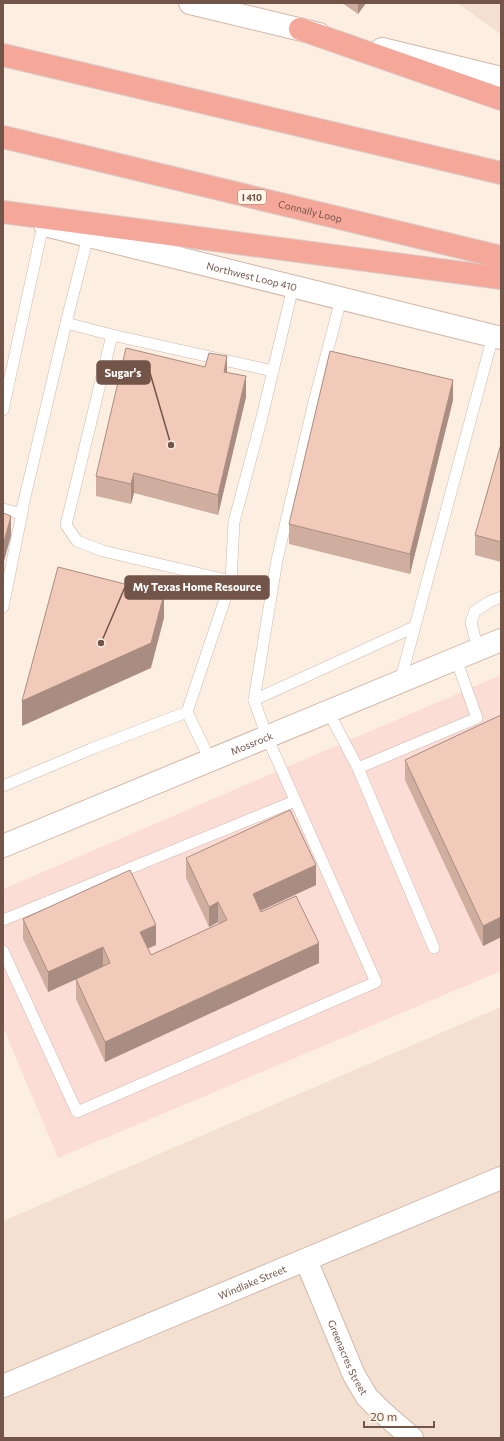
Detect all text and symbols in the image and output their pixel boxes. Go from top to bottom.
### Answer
road number: I 410 [238,190,266,204]
street label: Connally Loop [277,198,343,225]
street label: Northwest Loop 410 [205,259,298,293]
callout: Sugar's [97,361,150,384]
text: Sugar's [105,366,141,379]
callout: My Texas Home Resource [125,576,269,599]
text: My Texas Home Resource [133,580,261,593]
street label: Mossrock [229,729,275,757]
street label: Windlake Street [216,1262,288,1302]
street label: Greenacres Street [326,1318,370,1397]
scale bar [364,1403,434,1429]
text: 20 m [370,1409,397,1423]

